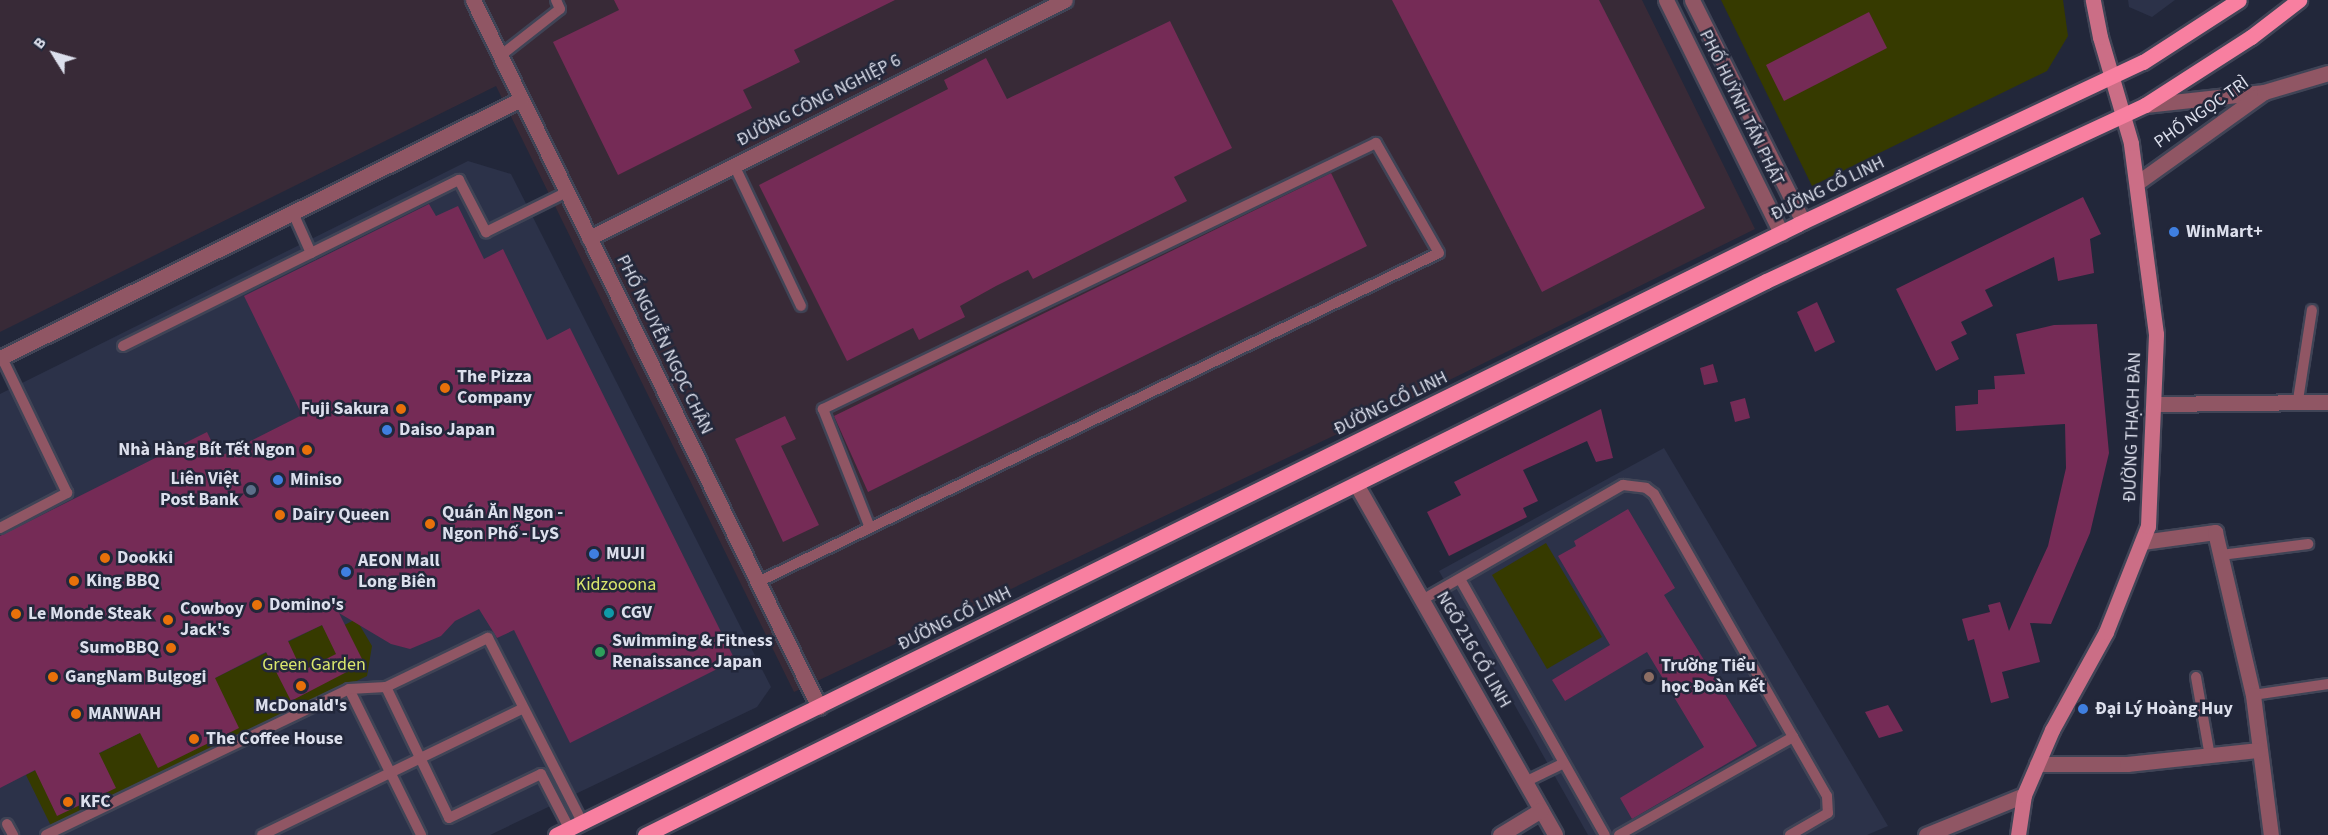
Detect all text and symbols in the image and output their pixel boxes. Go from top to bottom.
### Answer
north arrow [24,24,84,84]
street label: PHỐ HUỲNH TẤN PHÁT [1694,27,1788,189]
text: B [28,33,51,54]
street label: ĐƯỜNG CÔNG NGHIỆP 6 [733,50,905,152]
street label: PHỐ NGỌC TRÌ [2150,72,2254,154]
street label: ĐƯỜNG CỔ LINH [1768,152,1888,226]
place label: WinMart+ [2186,221,2263,243]
marker: WinMart+ [2167,225,2181,239]
street label: PHỐ NGUYỄN NGỌC CHÂN [611,252,717,438]
street label: ĐƯỜNG THẠCH BÀN [2120,352,2146,502]
place label: The Pizza Company [457,367,532,410]
street label: ĐƯỜNG CỔ LINH [1331,367,1451,441]
marker: The Pizza Company [438,381,452,395]
place label: Fuji Sakura [301,398,389,420]
marker: Fuji Sakura [394,402,408,416]
place label: Daiso Japan [399,419,495,441]
marker: Daiso Japan [380,423,394,437]
place label: Nhà Hàng Bít Tết Ngon [118,439,295,461]
marker: Nhà Hàng Bít Tết Ngon [300,443,314,457]
place label: Liên Việt Post Bank [160,469,239,512]
place label: Miniso [290,469,342,491]
marker: Miniso [271,473,285,487]
marker: Liên Việt Post Bank [244,483,258,497]
place label: Quán Ăn Ngon - Ngon Phố - LyS [442,503,563,546]
place label: Dairy Queen [292,504,390,526]
marker: Dairy Queen [273,508,287,522]
marker: Quán Ăn Ngon - Ngon Phố - LyS [423,517,437,531]
place label: MUJI [606,543,645,565]
place label: Dookki [117,547,173,569]
marker: MUJI [587,547,601,561]
marker: Dookki [98,551,112,565]
place label: AEON Mall Long Biên [358,551,440,594]
marker: AEON Mall Long Biên [339,565,353,579]
place label: King BBQ [86,570,160,592]
marker: King BBQ [67,574,81,588]
park label: Kidzooona [576,574,656,596]
street label: ĐƯỜNG CỔ LINH [895,582,1015,656]
street label: NGÕ 216 CỔ LINH [1431,588,1515,712]
place label: Domino's [269,594,344,616]
marker: Domino's [250,598,264,612]
place label: Cowboy Jack's [180,599,244,642]
place label: CGV [621,602,652,624]
place label: Le Monde Steak [28,603,152,625]
marker: CGV [602,606,616,620]
marker: Le Monde Steak [9,607,23,621]
marker: Cowboy Jack's [161,613,175,627]
place label: Swimming & Fitness Renaissance Japan [612,631,773,674]
place label: SumoBBQ [79,637,159,659]
marker: SumoBBQ [164,641,178,655]
marker: Swimming & Fitness Renaissance Japan [593,645,607,659]
park label: Green Garden [262,654,366,676]
place label: Trường Tiểu học Đoàn Kết [1661,656,1765,698]
place label: GangNam Bulgogi [65,666,206,688]
marker: GangNam Bulgogi [46,670,60,684]
marker: Trường Tiểu học Đoàn Kết [1642,670,1656,684]
marker: McDonald's [294,679,308,693]
place label: McDonald's [255,695,347,717]
place label: Đại Lý Hoàng Huy [2095,698,2233,720]
marker: Đại Lý Hoàng Huy [2076,702,2090,716]
place label: MANWAH [88,703,161,725]
marker: MANWAH [69,707,83,721]
place label: The Coffee House [206,728,343,750]
marker: The Coffee House [187,732,201,746]
place label: KFC [80,791,111,813]
marker: KFC [61,795,75,809]

